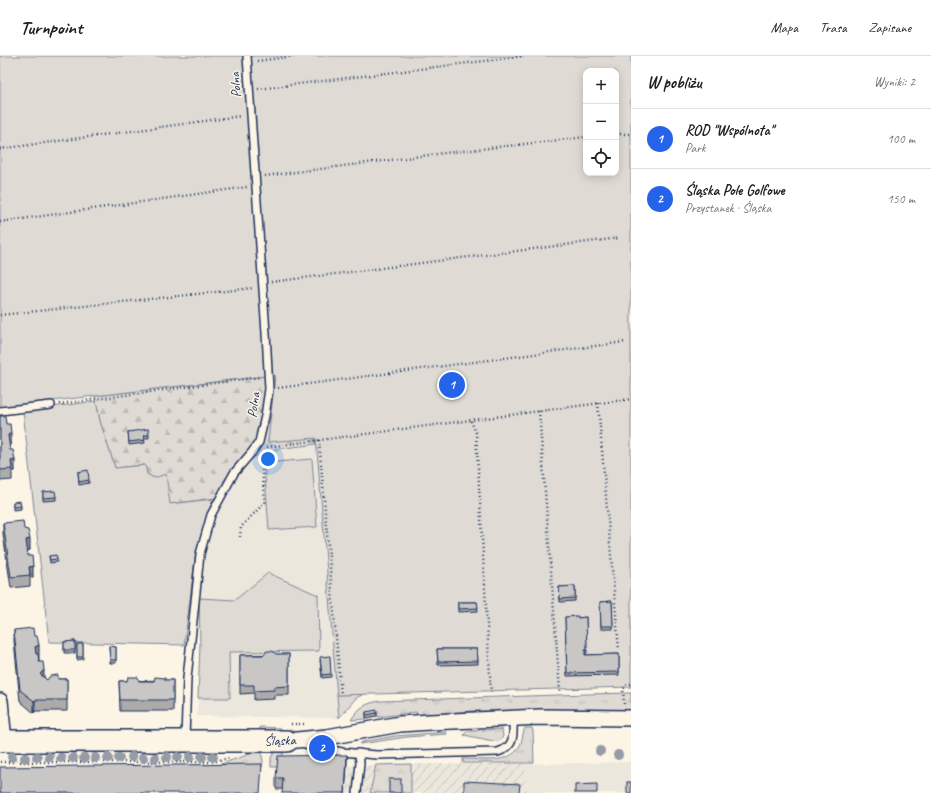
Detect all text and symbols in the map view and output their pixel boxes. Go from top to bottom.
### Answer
text: Turnpoint [20,16,82,40]
text: Mapa [771,19,798,36]
text: Trasa [820,19,847,36]
text: Zapisane [869,19,911,36]
map controls [583,68,619,176]
button: + [583,68,619,104]
street label: Polna [226,70,245,98]
text: W pobliżu [647,72,702,93]
text: Wyniki: 2 [874,74,915,90]
button: − [583,104,619,140]
text: ROD "Wspólnota" [685,121,773,140]
text: 1 [657,131,663,147]
text: 100 m [887,131,915,147]
button: locate [583,140,619,176]
text: Park [685,140,706,156]
text: Śląska Pole Golfowe [685,181,784,200]
text: 2 [657,191,663,207]
text: 150 m [887,191,915,207]
text: Przystanek · Śląska [685,200,771,216]
pin: 1 [439,370,465,400]
street label: Polna [243,390,264,419]
your location [258,449,278,469]
street label: Śląska [264,731,297,750]
pin: 2 [309,733,335,763]

